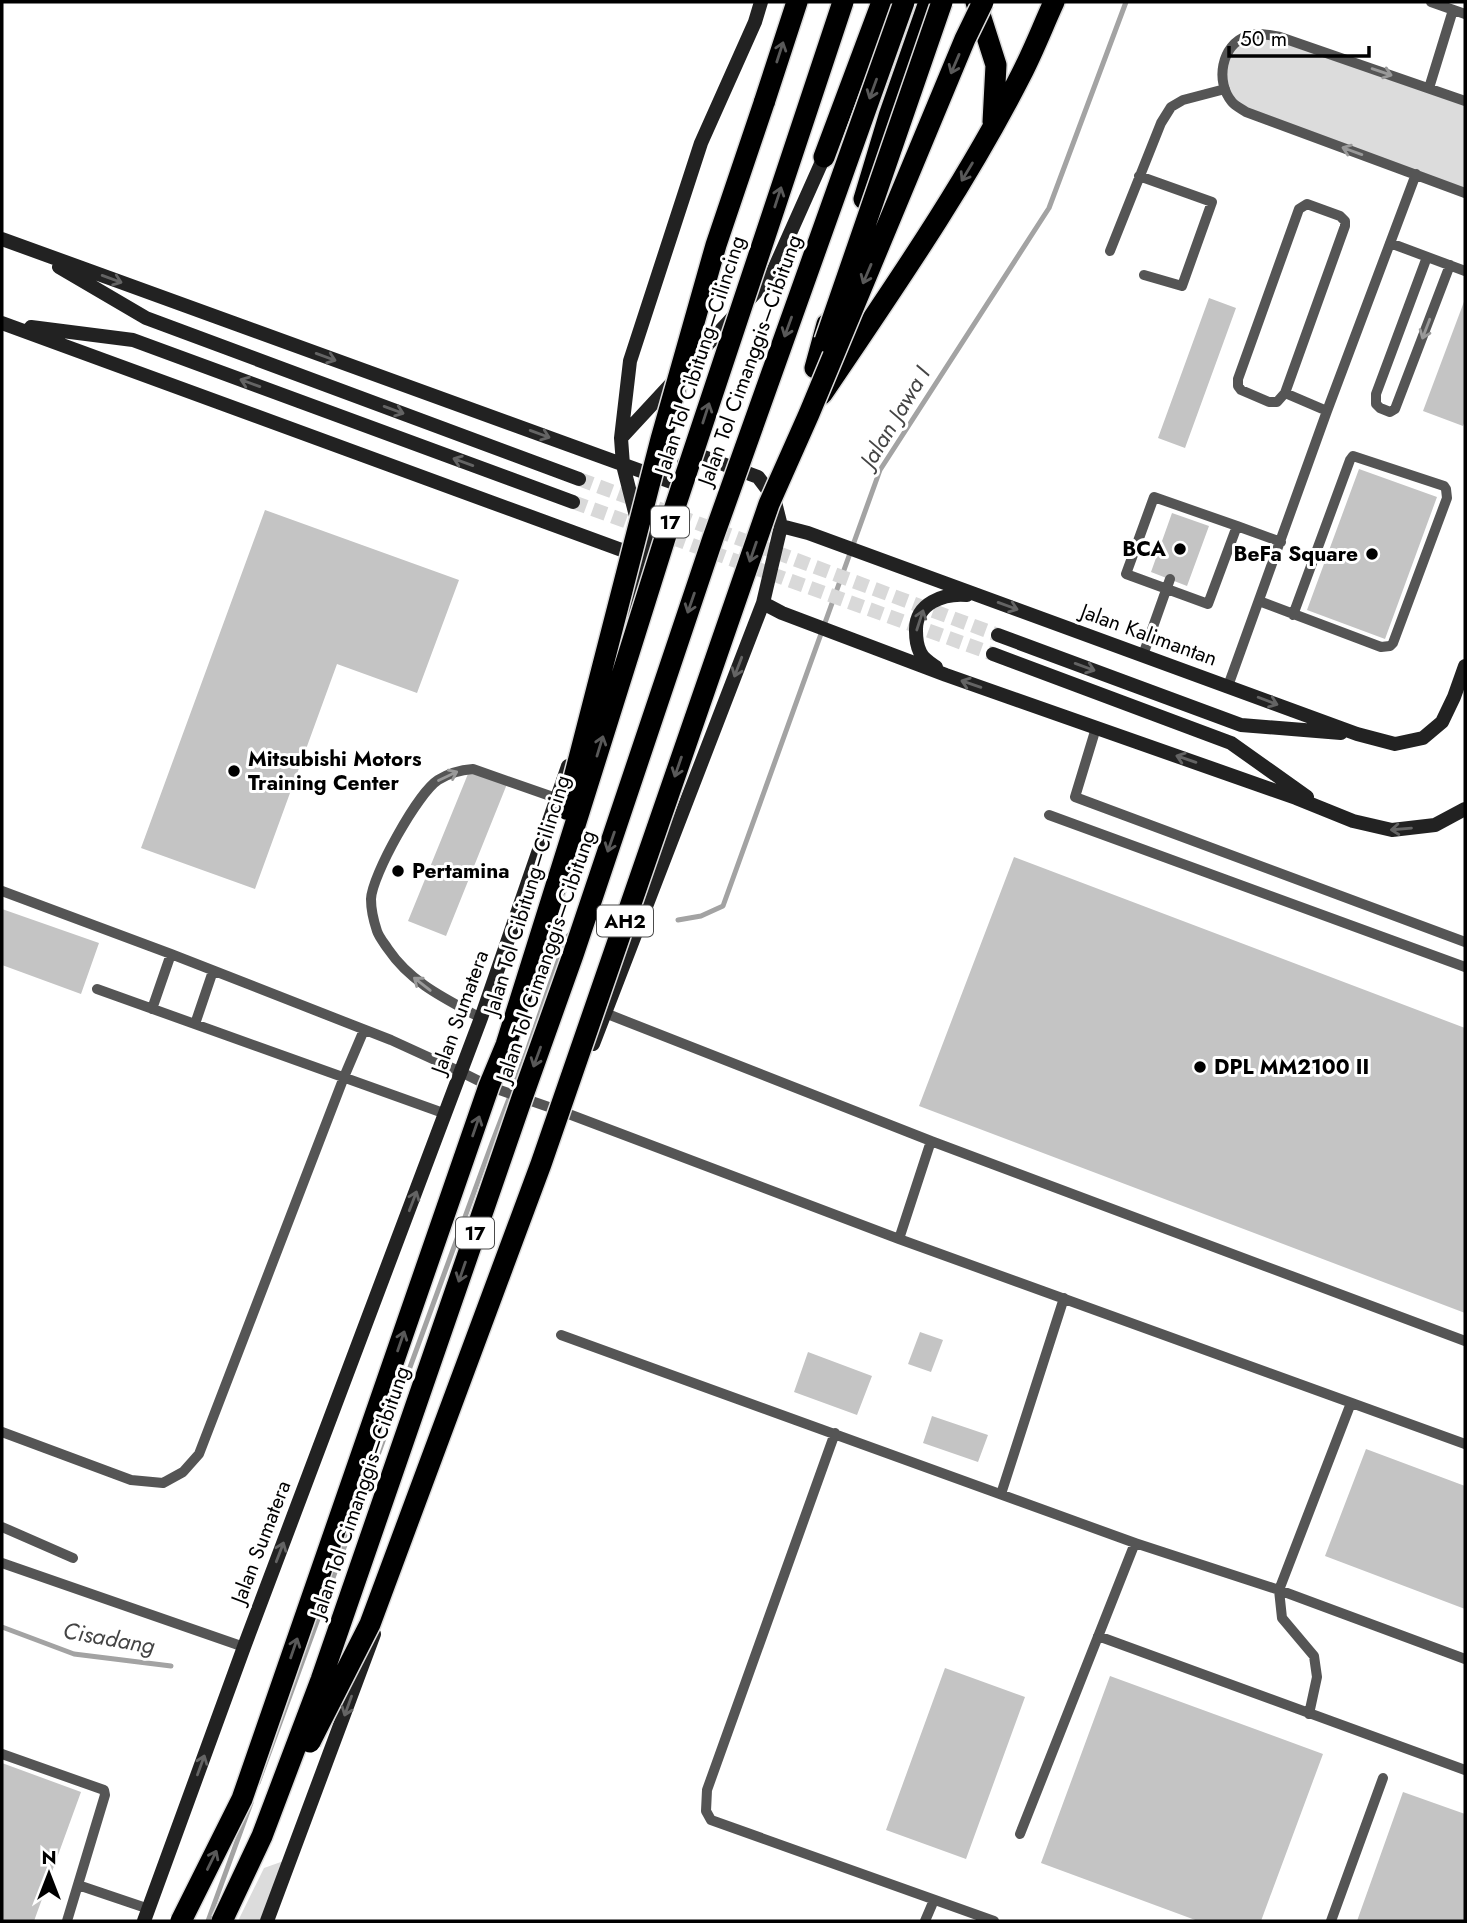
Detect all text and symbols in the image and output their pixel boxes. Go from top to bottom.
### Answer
scale bar [1229,14,1369,58]
text: 50 m [1240,24,1287,54]
one-way arrow [775,42,788,64]
one-way arrow [947,52,960,74]
one-way arrow [1371,67,1393,79]
one-way arrow [866,78,878,100]
one-way arrow [1341,144,1363,156]
one-way arrow [960,161,974,181]
one-way arrow [773,186,785,208]
street label: Jalan Tol Cimanggis–Cibitung [690,230,809,492]
street label: Jalan Tol Cibitung–Cilincing [646,232,753,481]
one-way arrow [860,263,873,284]
one-way arrow [100,274,122,286]
one-way arrow [781,315,793,337]
one-way arrow [1419,317,1431,339]
one-way arrow [314,352,336,364]
water label: Jalan Jawa I [849,359,939,478]
one-way arrow [239,376,261,388]
one-way arrow [701,402,714,424]
one-way arrow [383,405,405,418]
one-way arrow [528,429,550,442]
one-way arrow [453,455,475,467]
road number: 17 [651,506,689,538]
place label: BCA [1122,534,1167,564]
place label: BeFa Square [1234,539,1358,569]
one-way arrow [746,541,758,563]
marker: BCA [1172,541,1188,557]
marker: BeFa Square [1364,546,1380,562]
one-way arrow [684,592,696,614]
street label: Jalan Kalimantan [1074,595,1221,674]
one-way arrow [997,601,1019,614]
one-way arrow [914,609,927,631]
one-way arrow [731,656,744,678]
one-way arrow [1074,662,1096,674]
one-way arrow [961,676,983,689]
one-way arrow [1256,696,1278,708]
one-way arrow [595,736,607,758]
place label: Mitsubishi Motors Training Center [248,744,422,798]
one-way arrow [1175,752,1197,764]
one-way arrow [671,756,683,778]
marker: Mitsubishi Motors Training Center [226,763,242,779]
one-way arrow [437,769,458,782]
street label: Jalan Tol Cibitung–Cilincing [475,771,578,1021]
one-way arrow [1390,822,1413,835]
street label: Jalan Tol Cimanggis–Cibitung [488,826,603,1089]
one-way arrow [604,831,617,853]
place label: Pertamina [412,856,510,886]
marker: Pertamina [390,863,406,879]
road number: AH2 [597,906,653,937]
street label: Jalan Sumatera [423,946,496,1081]
one-way arrow [414,976,432,991]
one-way arrow [530,1046,542,1068]
place label: DPL MM2100 II [1214,1052,1369,1082]
marker: DPL MM2100 II [1192,1059,1208,1075]
one-way arrow [471,1116,483,1138]
one-way arrow [407,1191,420,1213]
road number: 17 [456,1218,494,1248]
one-way arrow [455,1260,467,1282]
one-way arrow [395,1330,408,1352]
street label: Jalan Tol Cimanggis–Cibitung [302,1362,417,1625]
street label: Jalan Sumatera [223,1476,298,1611]
one-way arrow [275,1541,287,1563]
water label: Cisadang [60,1613,158,1663]
one-way arrow [289,1638,301,1660]
one-way arrow [340,1695,353,1717]
one-way arrow [196,1754,208,1776]
north arrow [14,1839,84,1909]
text: N [41,1844,57,1871]
one-way arrow [206,1850,220,1871]

